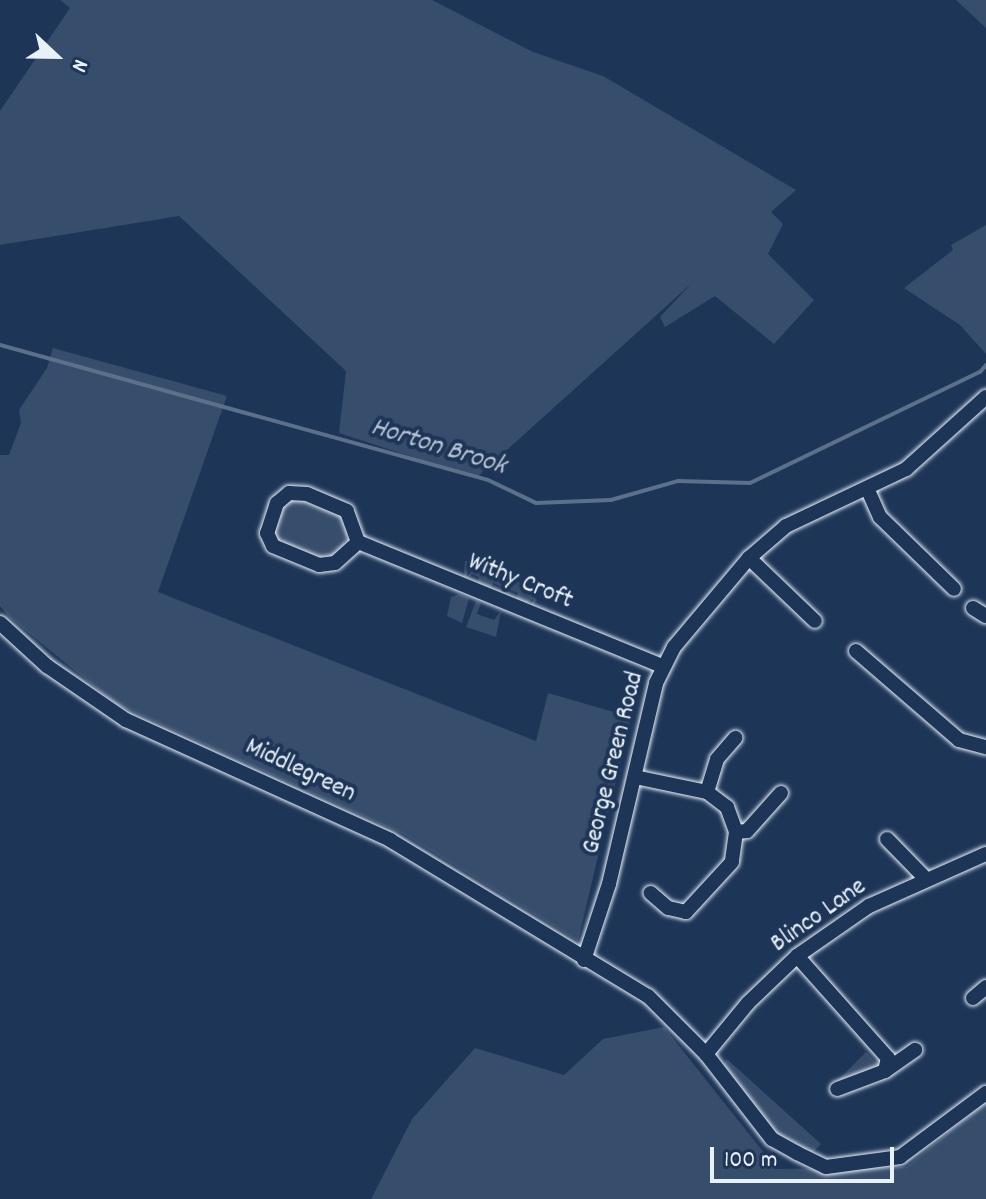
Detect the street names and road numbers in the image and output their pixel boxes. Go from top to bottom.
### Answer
street label: Withy Croft [463,547,577,617]
street label: George Green Road [576,669,652,857]
street label: Middlegreen [240,732,360,810]
street label: Blinco Lane [765,872,873,960]

